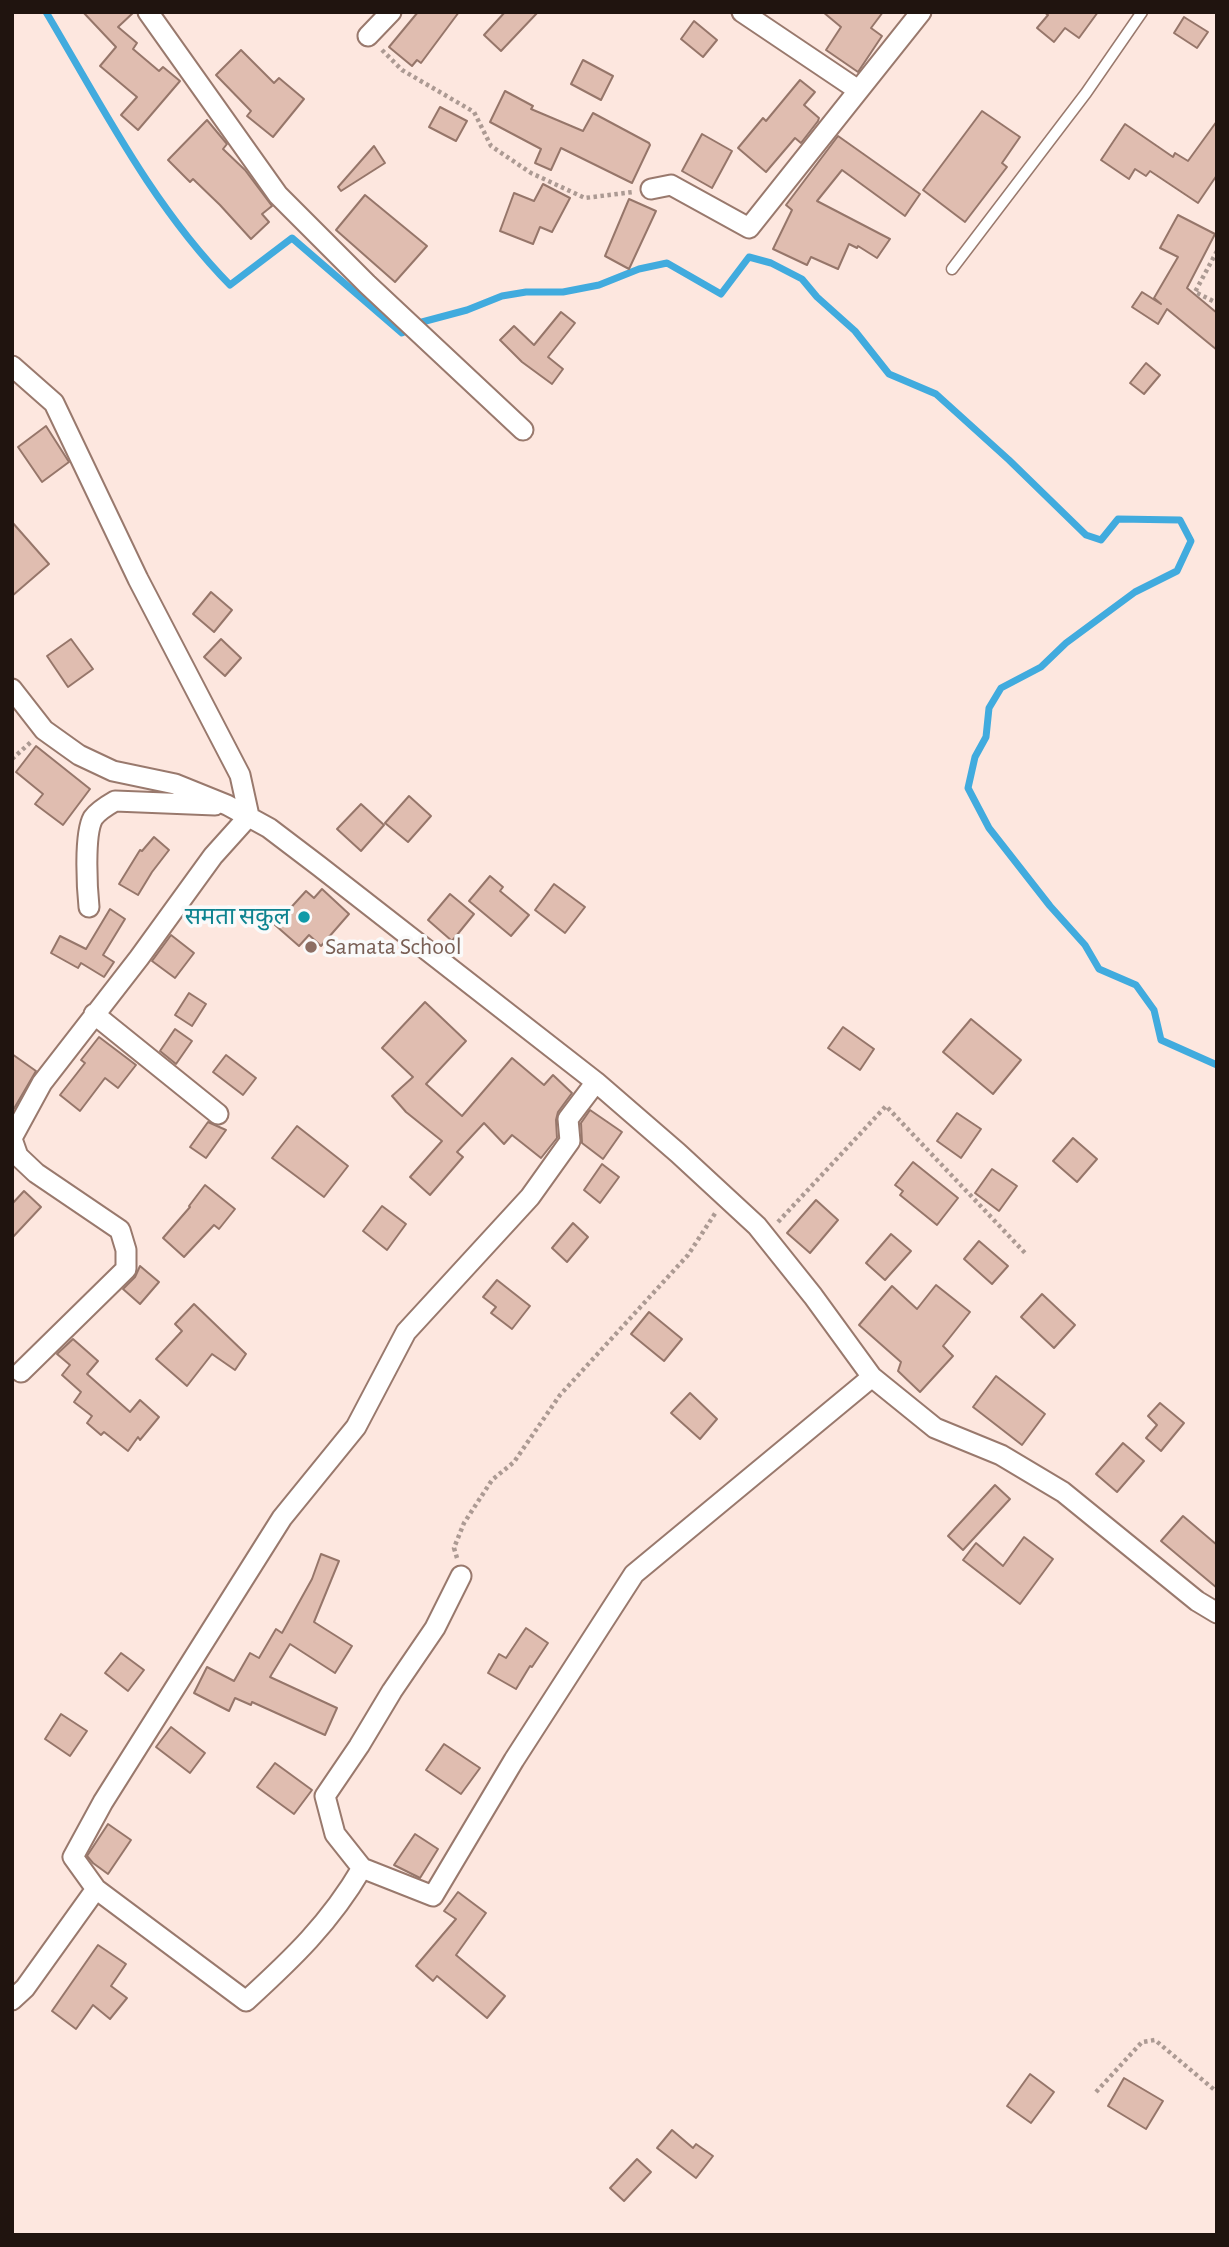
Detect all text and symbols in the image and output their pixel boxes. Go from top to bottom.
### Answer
place label: समता सकुल [185,903,290,931]
marker: समता सकुल [296,909,312,925]
place label: Samata School [325,933,462,961]
marker: Samata School [303,939,319,955]

